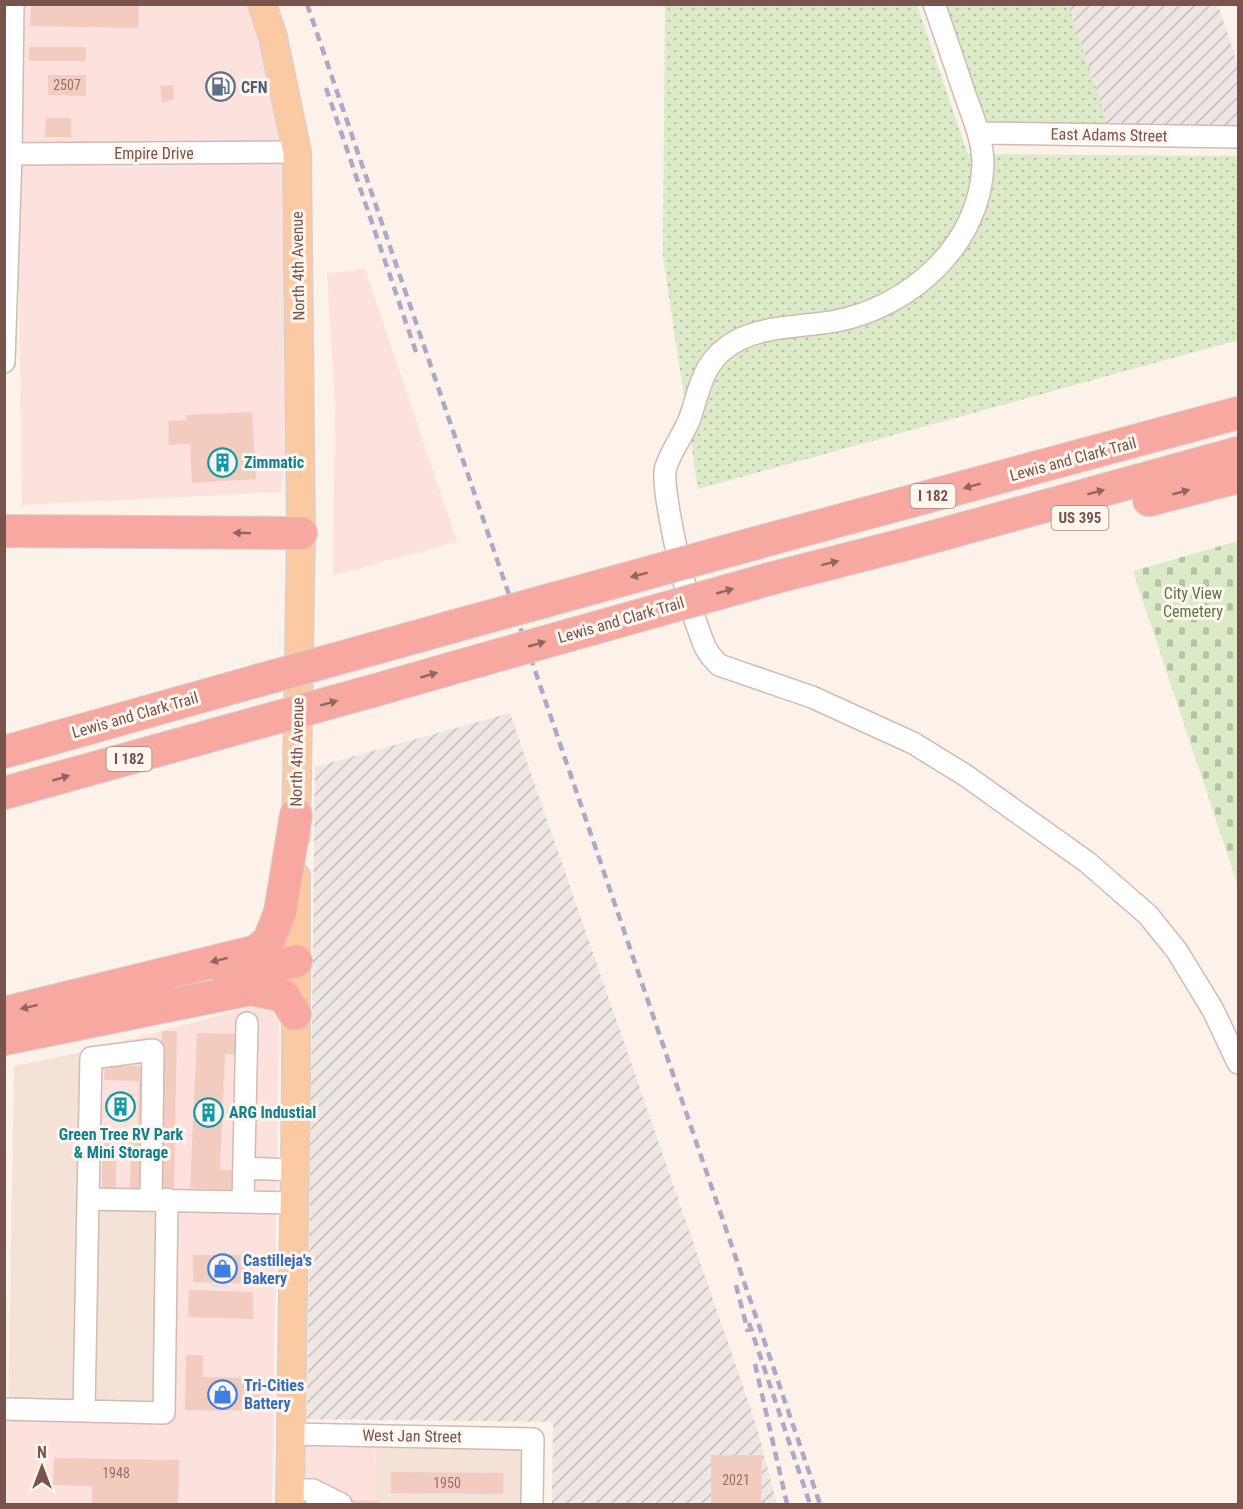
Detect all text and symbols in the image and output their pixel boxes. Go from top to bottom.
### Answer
fuel station icon: CFN [204,71,236,103]
house number: 2507 [53,77,81,93]
place label: CFN [241,78,268,97]
street label: East Adams Street [1051,124,1168,146]
street label: Empire Drive [114,144,194,163]
street label: North 4th Avenue [288,211,308,321]
street label: Lewis and Clark Trail [1008,433,1138,485]
building icon: Zimmatic [207,446,239,478]
place label: Zimmatic [244,453,304,472]
one-way arrow [963,481,981,491]
road number: I 182 [910,484,956,508]
one-way arrow [1172,486,1190,496]
one-way arrow [1087,487,1105,496]
road number: US 395 [1052,506,1108,530]
one-way arrow [233,528,252,538]
one-way arrow [821,558,839,568]
one-way arrow [630,571,648,581]
park label: City View Cemetery [1163,584,1223,621]
one-way arrow [716,586,734,596]
street label: Lewis and Clark Trail [556,593,686,647]
one-way arrow [528,639,546,648]
one-way arrow [420,670,438,679]
street label: Lewis and Clark Trail [70,688,200,742]
street label: North 4th Avenue [287,697,307,807]
one-way arrow [320,697,339,707]
road number: I 182 [106,747,152,771]
one-way arrow [52,773,70,782]
one-way arrow [209,956,228,966]
one-way arrow [20,1003,38,1013]
building icon: Green Tree RV Park & Mini Storage [105,1090,137,1122]
building icon: ARG Industial [192,1096,224,1128]
place label: ARG Industial [229,1103,316,1122]
place label: Green Tree RV Park & Mini Storage [59,1125,184,1162]
place label: Castilleja's Bakery [243,1251,312,1288]
shop icon: Castilleja's Bakery [206,1253,238,1285]
place label: Tri-Cities Battery [244,1376,304,1413]
shop icon: Tri-Cities Battery [207,1378,239,1410]
street label: West Jan Street [362,1426,462,1446]
north arrow [12,1437,72,1497]
text: N [37,1443,47,1462]
house number: 1948 [102,1465,130,1481]
house number: 2021 [722,1472,750,1488]
house number: 1950 [433,1475,461,1491]

